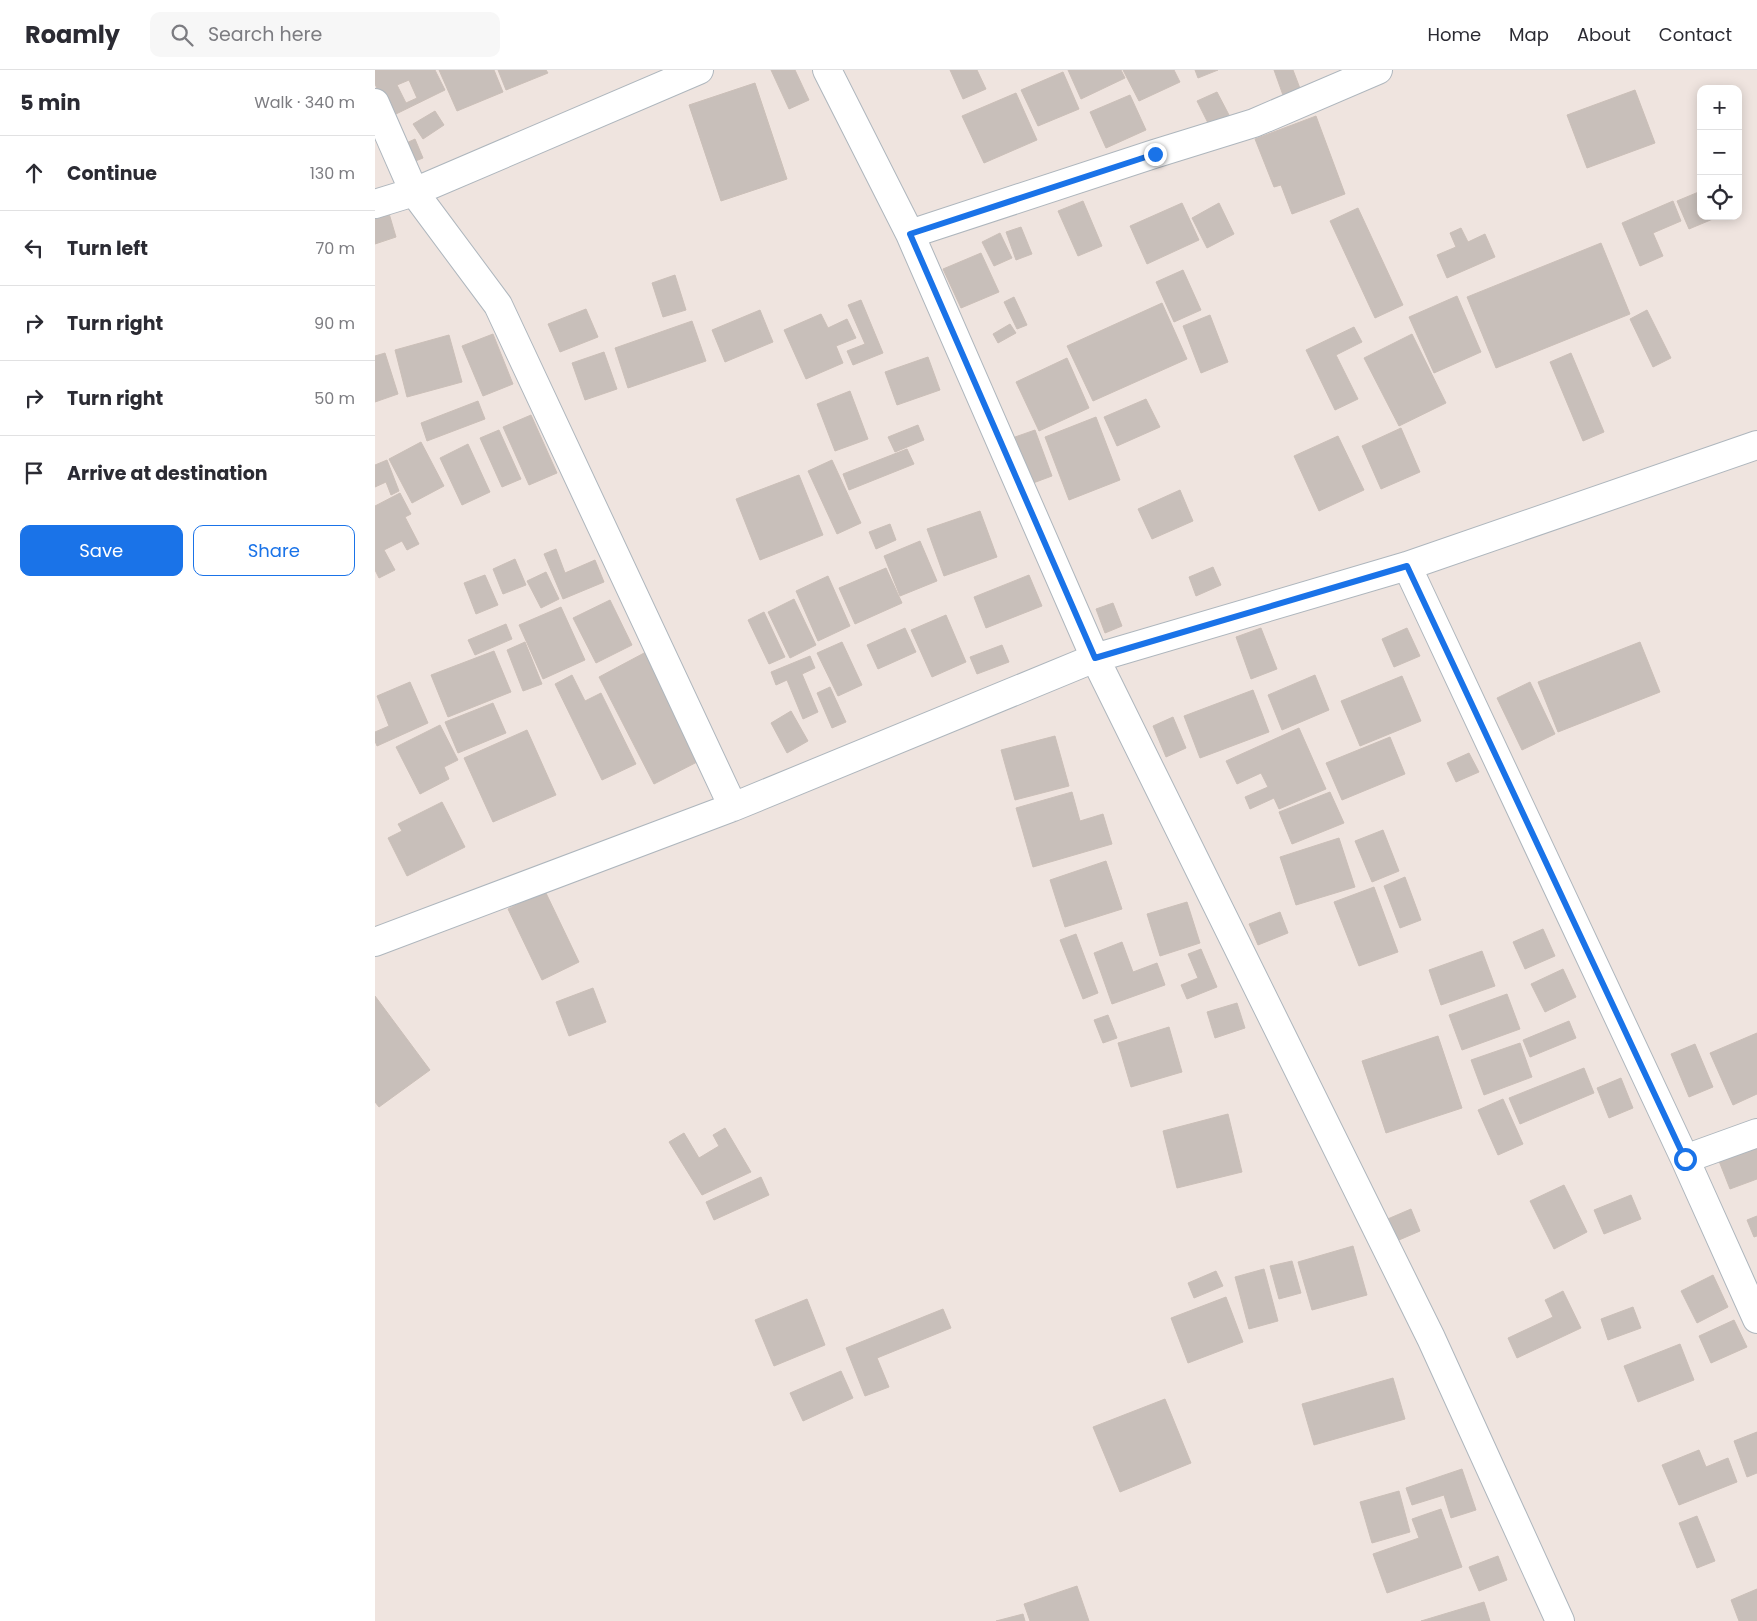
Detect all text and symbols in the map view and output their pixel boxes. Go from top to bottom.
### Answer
search box [150,12,500,57]
text: Roamly [25,18,120,51]
icon: search [168,21,196,49]
text: Search here [208,21,322,48]
text: Home [1427,22,1481,47]
text: Map [1509,22,1549,47]
text: About [1577,22,1631,47]
text: Contact [1659,22,1732,47]
map controls [1697,85,1742,220]
button: + [1697,85,1742,130]
text: 5 min [20,88,81,117]
text: Walk · 340 m [254,91,355,114]
button: − [1697,130,1742,175]
route end [1144,143,1167,166]
icon: ahead [20,159,48,187]
text: Continue [67,160,157,187]
text: 130 m [310,162,355,185]
button: locate [1697,175,1742,220]
icon: left [20,234,48,262]
text: Turn left [67,235,148,262]
text: 70 m [315,237,355,260]
icon: right [20,309,48,337]
text: Turn right [67,310,163,337]
text: 90 m [314,312,355,335]
icon: right [20,384,48,412]
text: Turn right [67,385,163,412]
text: 50 m [314,387,355,410]
icon: arrive [20,459,48,487]
text: Arrive at destination [67,460,268,487]
button: Save [20,525,183,576]
button: Share [193,525,355,576]
route start [1674,1148,1697,1171]

